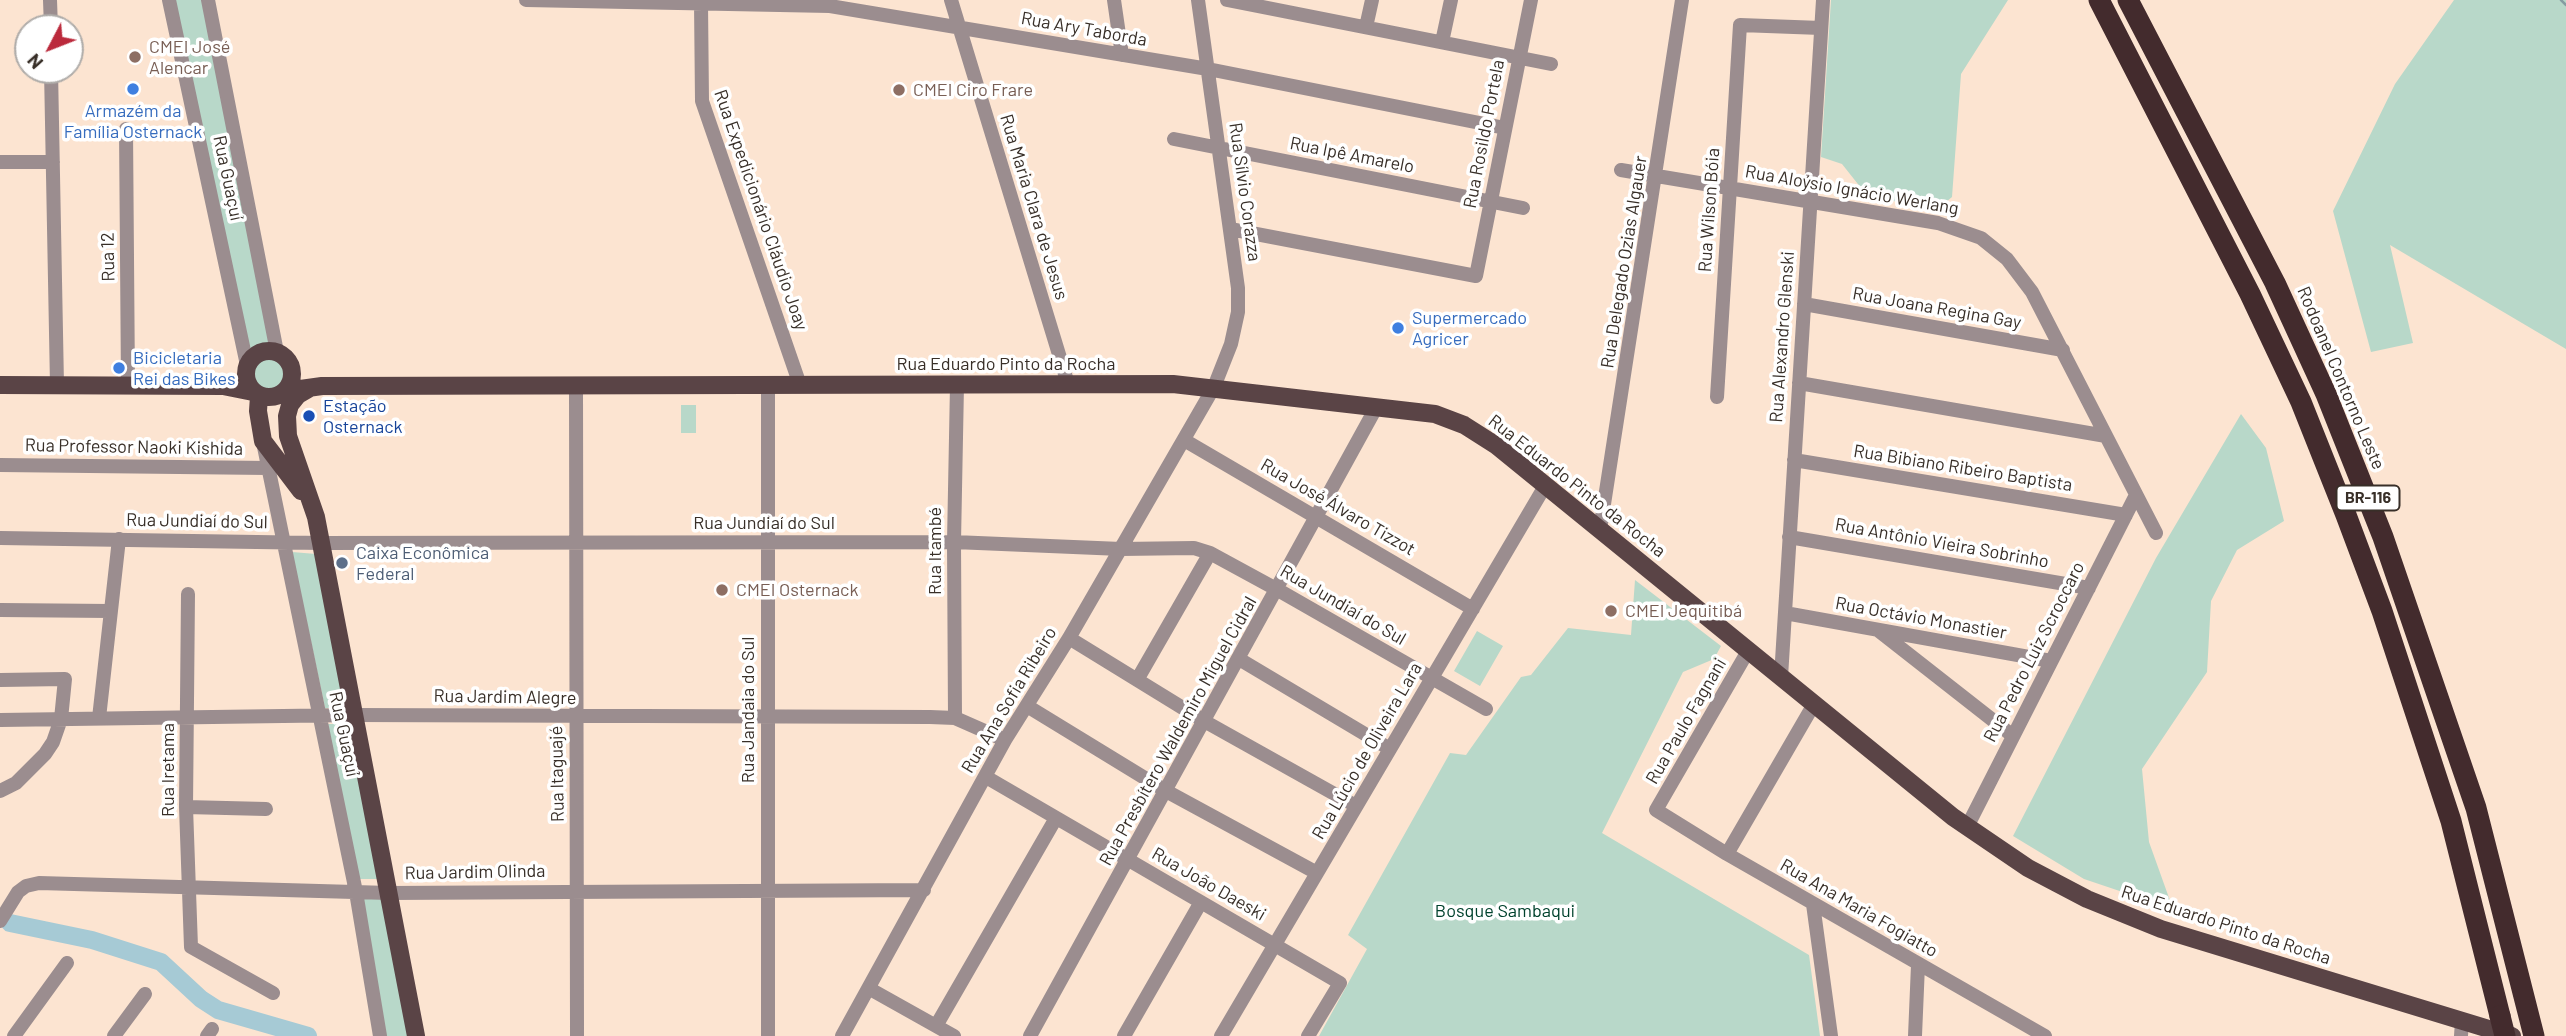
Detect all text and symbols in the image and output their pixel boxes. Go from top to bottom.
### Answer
street label: Rua Ary Taborda [1019,7,1149,51]
north arrow [14,14,84,84]
place label: CMEI José Alencar [149,36,230,78]
marker: CMEI José Alencar [127,49,143,65]
text: N [22,50,47,74]
street label: Rua Rosildo Portela [1459,58,1509,210]
place label: CMEI Ciro Frare [913,79,1033,101]
marker: Armazém da Família Osternack [125,81,141,97]
marker: CMEI Ciro Frare [891,82,907,98]
street label: Rua Expedicionário Cláudio Joay [710,87,812,333]
place label: Armazém da Família Osternack [64,100,202,142]
street label: Rua Maria Clara de Jesus [995,112,1073,302]
street label: Rua Sílvio Corazza [1225,121,1265,263]
street label: Rua Ipê Amarelo [1288,132,1416,178]
street label: Rua Guaçuí [208,134,248,222]
street label: Rua Wilson Bóia [1694,147,1724,273]
street label: Rua Delegado Ozias Algauer [1597,154,1651,370]
street label: Rua Aloýsio Ignácio Werlang [1744,161,1960,219]
street label: Rua 12 [97,232,119,282]
street label: Rua Alexandro Glenski [1765,251,1799,423]
street label: Rua Joana Regina Gay [1851,283,2023,333]
street label: Rodoanel Contorno Leste [2293,283,2389,473]
place label: Supermercado Agricer [1412,307,1527,350]
marker: Supermercado Agricer [1390,320,1406,336]
place label: Bicicletaria Rei das Bikes [133,347,236,390]
street label: Rua Eduardo Pinto da Rocha [896,353,1116,375]
marker: Bicicletaria Rei das Bikes [111,360,127,376]
place label: Estação Osternack [323,395,403,438]
marker: Estação Osternack [301,408,317,424]
street label: Rua Eduardo Pinto da Rocha [1484,410,1670,562]
street label: Rua Professor Naoki Kishida [25,434,243,460]
street label: Rua Bibiano Ribeiro Baptista [1852,440,2074,496]
street label: Rua José Álvaro Tizzot [1257,454,1419,560]
road number: BR-116 [2336,485,2400,510]
street label: Rua Itambé [924,507,946,595]
street label: Rua Jundiaí do Sul [126,509,268,533]
street label: Rua Jundiaí do Sul [693,512,835,534]
street label: Rua Antônio Vieira Sobrinho [1833,514,2051,572]
place label: Caixa Econômica Federal [356,542,489,584]
marker: Caixa Econômica Federal [334,555,350,571]
street label: Rua Pedro Luiz Scroccaro [1979,558,2089,746]
street label: Rua Jundiaí do Sul [1276,560,1410,650]
place label: CMEI Osternack [736,579,858,601]
marker: CMEI Osternack [714,582,730,598]
street label: Rua Octávio Monastier [1834,592,2008,644]
street label: Rua Presbítero Waldemiro Miguel Cidral [1095,593,1261,869]
place label: CMEI Jequitibá [1625,600,1742,622]
marker: CMEI Jequitibá [1603,603,1619,619]
street label: Rua Ana Sofia Ribeiro [957,623,1061,777]
street label: Rua Jandaia do Sul [737,637,759,783]
street label: Rua Paulo Fagnani [1641,654,1731,788]
street label: Rua Lúcio de Oliveira Lara [1308,659,1426,843]
street label: Rua Jardim Alegre [433,685,577,709]
street label: Rua Guaçuí [324,690,364,778]
street label: Rua Iretama [157,723,179,817]
street label: Rua Itaguajé [545,726,569,822]
street label: Rua João Daeski [1148,843,1270,925]
street label: Rua Ana Maria Fogiatto [1776,854,1942,962]
street label: Rua Jardim Olinda [404,860,546,884]
street label: Rua Eduardo Pinto da Rocha [2119,881,2333,969]
park label: Bosque Sambaqui [1435,900,1575,922]

